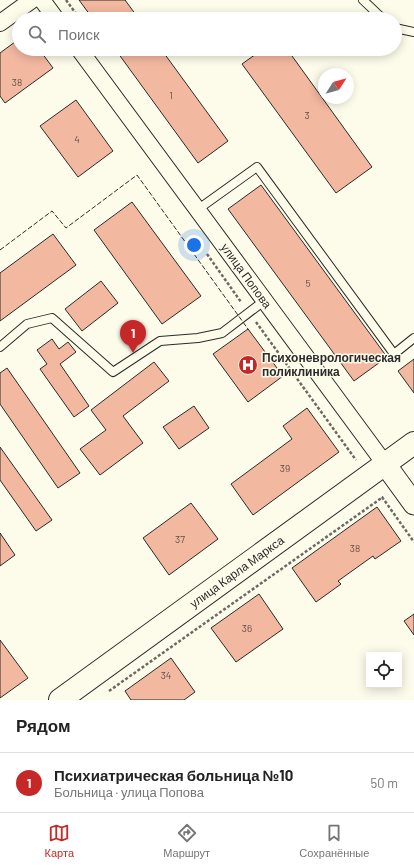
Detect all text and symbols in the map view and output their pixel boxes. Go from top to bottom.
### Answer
search box [12,12,402,56]
icon: search [26,23,48,45]
text: Поиск [58,25,100,43]
north arrow [318,68,354,104]
house number: 38 [12,76,22,88]
house number: 1 [169,89,173,101]
house number: 3 [304,109,310,121]
house number: 4 [74,133,80,145]
your location [184,235,204,255]
street label: улица Попова [218,240,275,311]
house number: 5 [305,277,311,289]
pin: 1 [120,320,146,353]
place label: Психоневрологическая поликлиника [262,350,401,378]
hospital icon: Психоневрологическая поликлиника [237,354,259,376]
house number: 39 [280,462,290,474]
street label: улица Карла Маркса [187,532,287,611]
house number: 37 [175,533,185,545]
house number: 38 [350,542,360,554]
house number: 36 [242,622,252,634]
map controls [366,652,402,688]
button: locate [366,652,402,688]
house number: 34 [161,669,171,681]
text: Рядом [16,715,71,735]
text: Психиатрическая больница №10 [54,766,293,784]
text: 1 [27,775,31,791]
text: 50 m [371,775,398,791]
text: Больница · улица Попова [54,784,204,800]
tab: Карта [45,822,74,859]
tab: Маршрут [163,822,210,859]
tab: Сохранённые [299,822,369,859]

